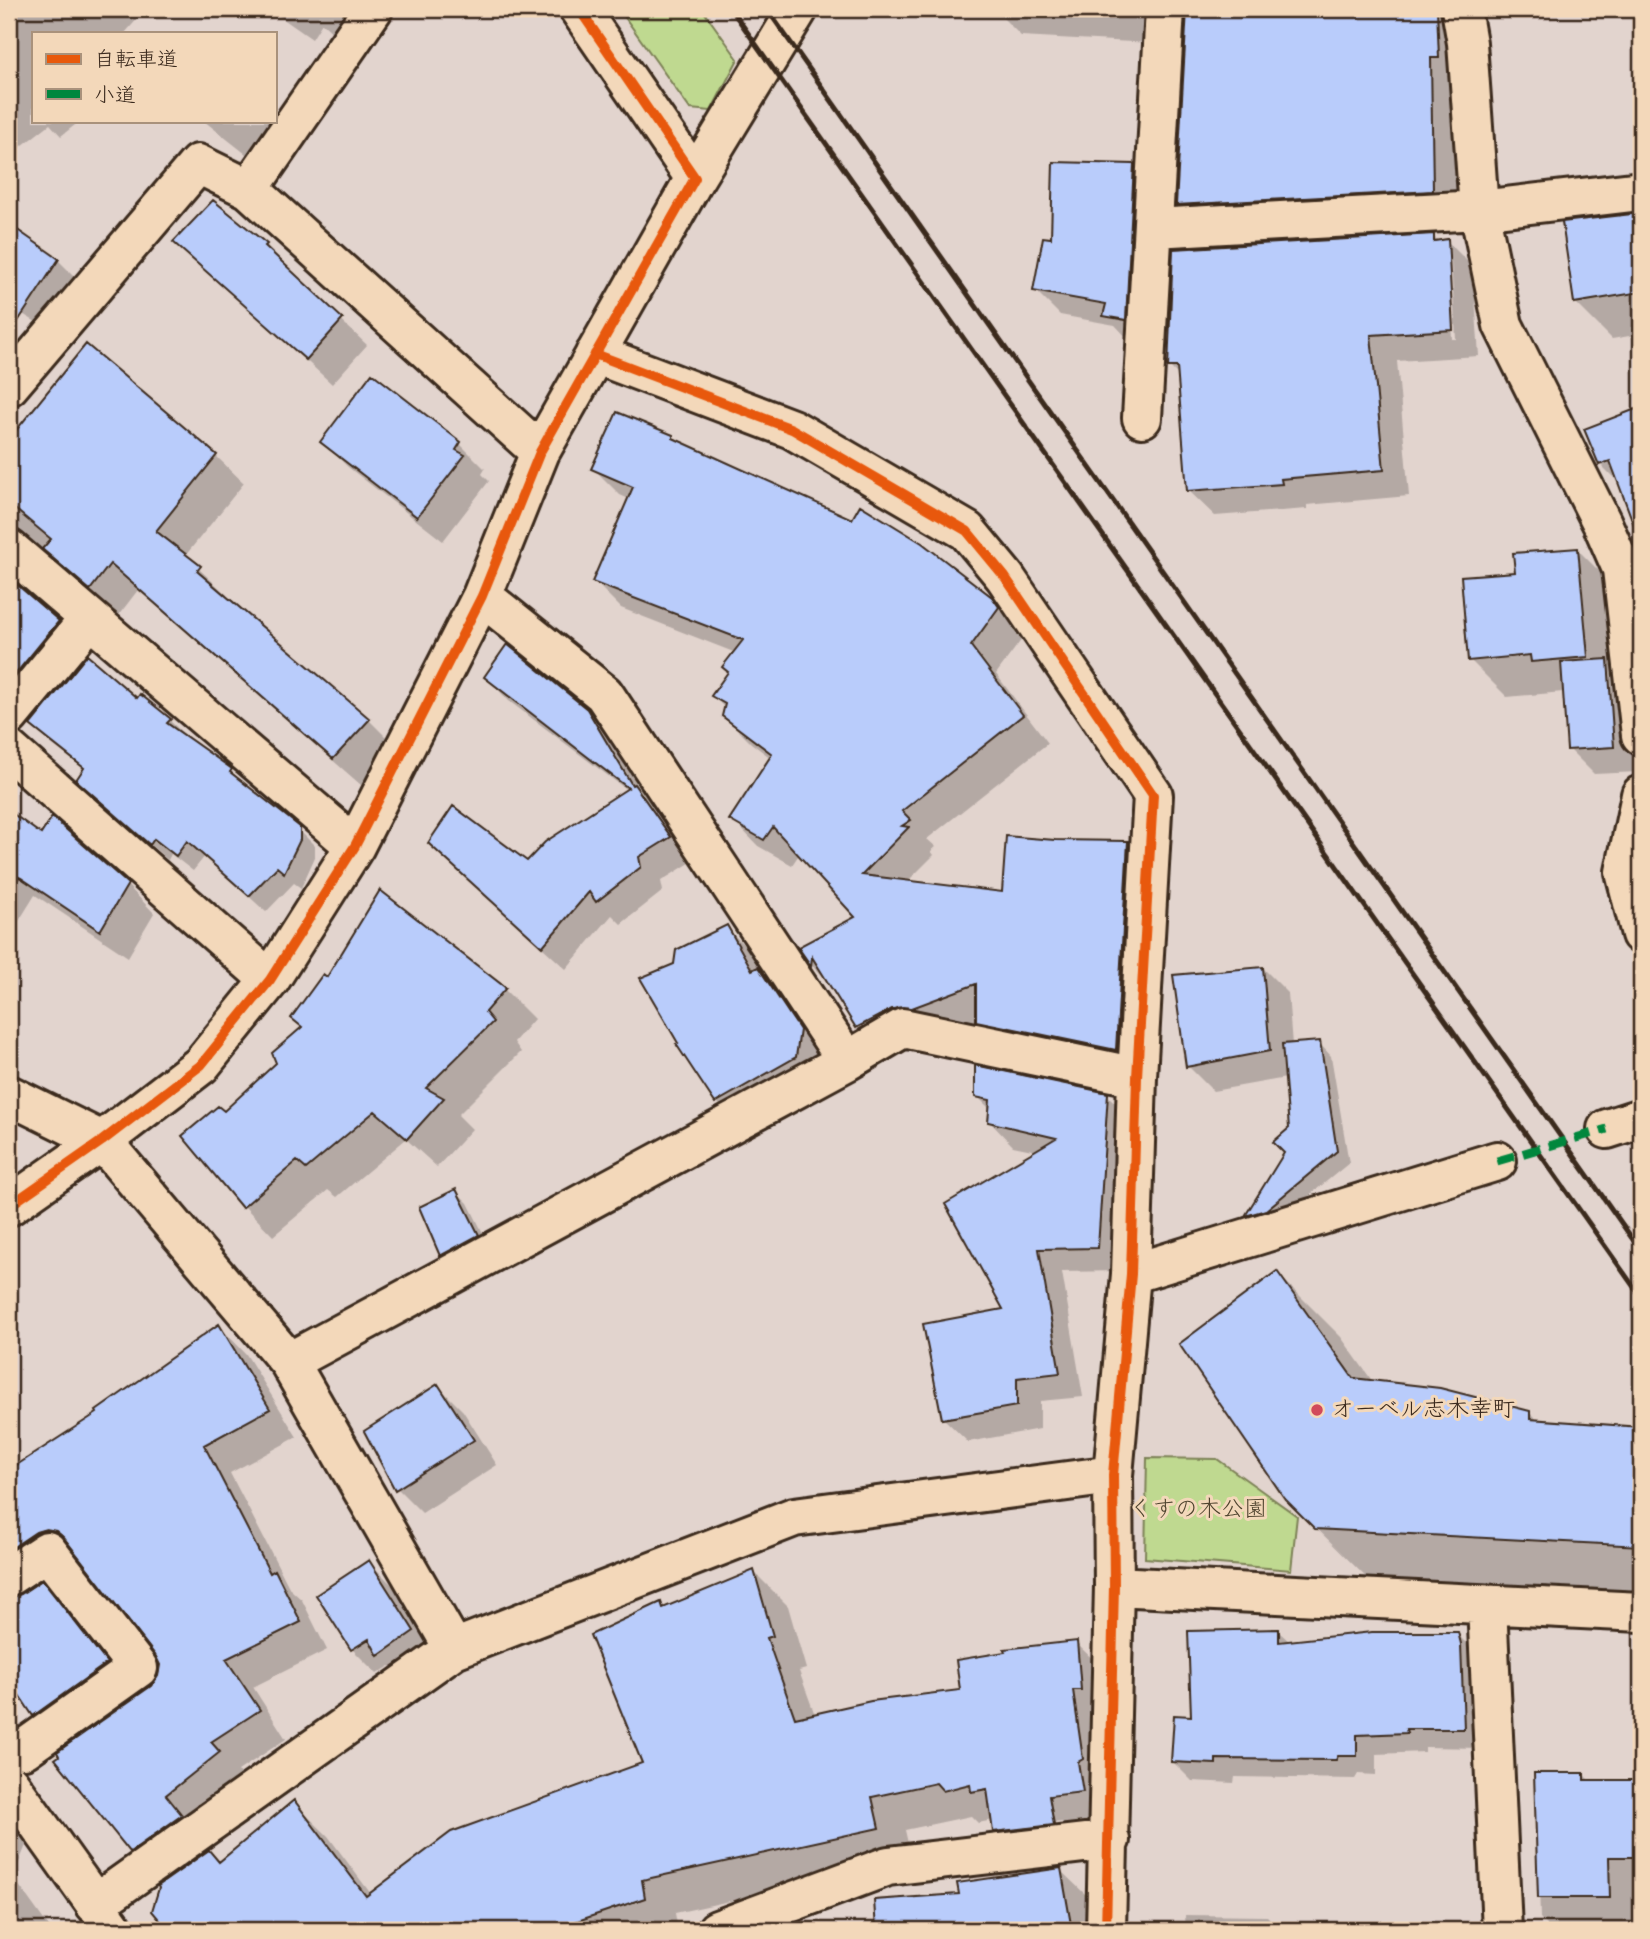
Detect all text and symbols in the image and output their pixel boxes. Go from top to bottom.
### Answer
legend [32,32,276,122]
text: 自転車道 [94,46,178,74]
text: 小道 [94,82,136,110]
place label: オーベル志木幸町 [1331,1395,1515,1425]
marker: オーベル志木幸町 [1309,1402,1325,1418]
park label: くすの木公園 [1129,1495,1267,1525]

